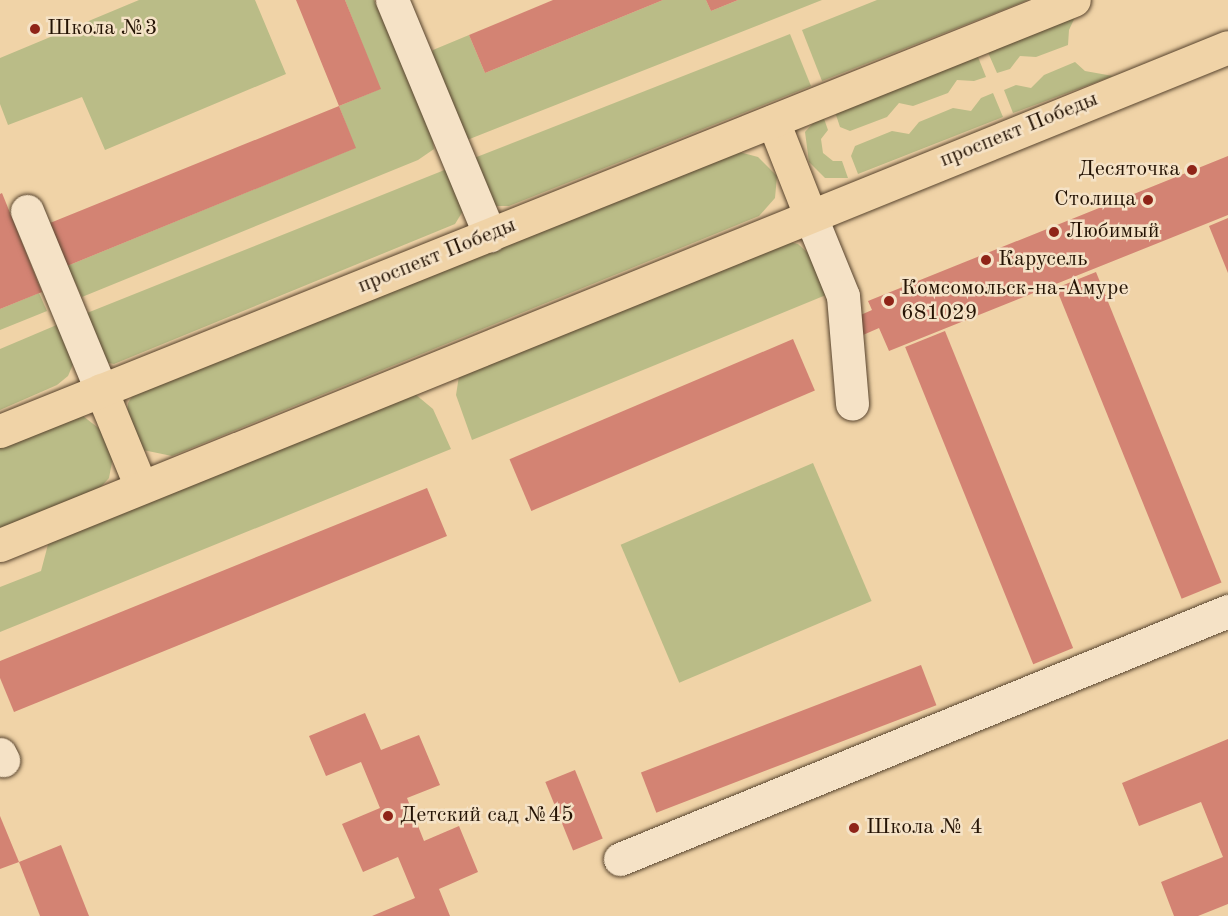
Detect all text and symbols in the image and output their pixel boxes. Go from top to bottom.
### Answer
place label: Школа №3 [47,16,158,42]
marker: Школа №3 [28,22,42,36]
street label: проспект Победы [936,86,1102,174]
place label: Десяточка [1078,157,1180,183]
marker: Десяточка [1185,163,1199,177]
place label: Столица [1054,187,1136,213]
marker: Столица [1141,193,1155,207]
street label: проспект Победы [354,212,520,300]
place label: Любимый [1066,219,1159,245]
marker: Любимый [1047,225,1061,239]
place label: Карусель [998,247,1087,273]
marker: Карусель [979,253,993,267]
place label: Комсомольск-на-Амуре 681029 [901,275,1129,326]
marker: Комсомольск-на-Амуре 681029 [882,294,896,308]
place label: Детский сад №45 [400,803,574,829]
marker: Детский сад №45 [381,809,395,823]
place label: Школа № 4 [866,815,983,841]
marker: Школа № 4 [847,821,861,835]

